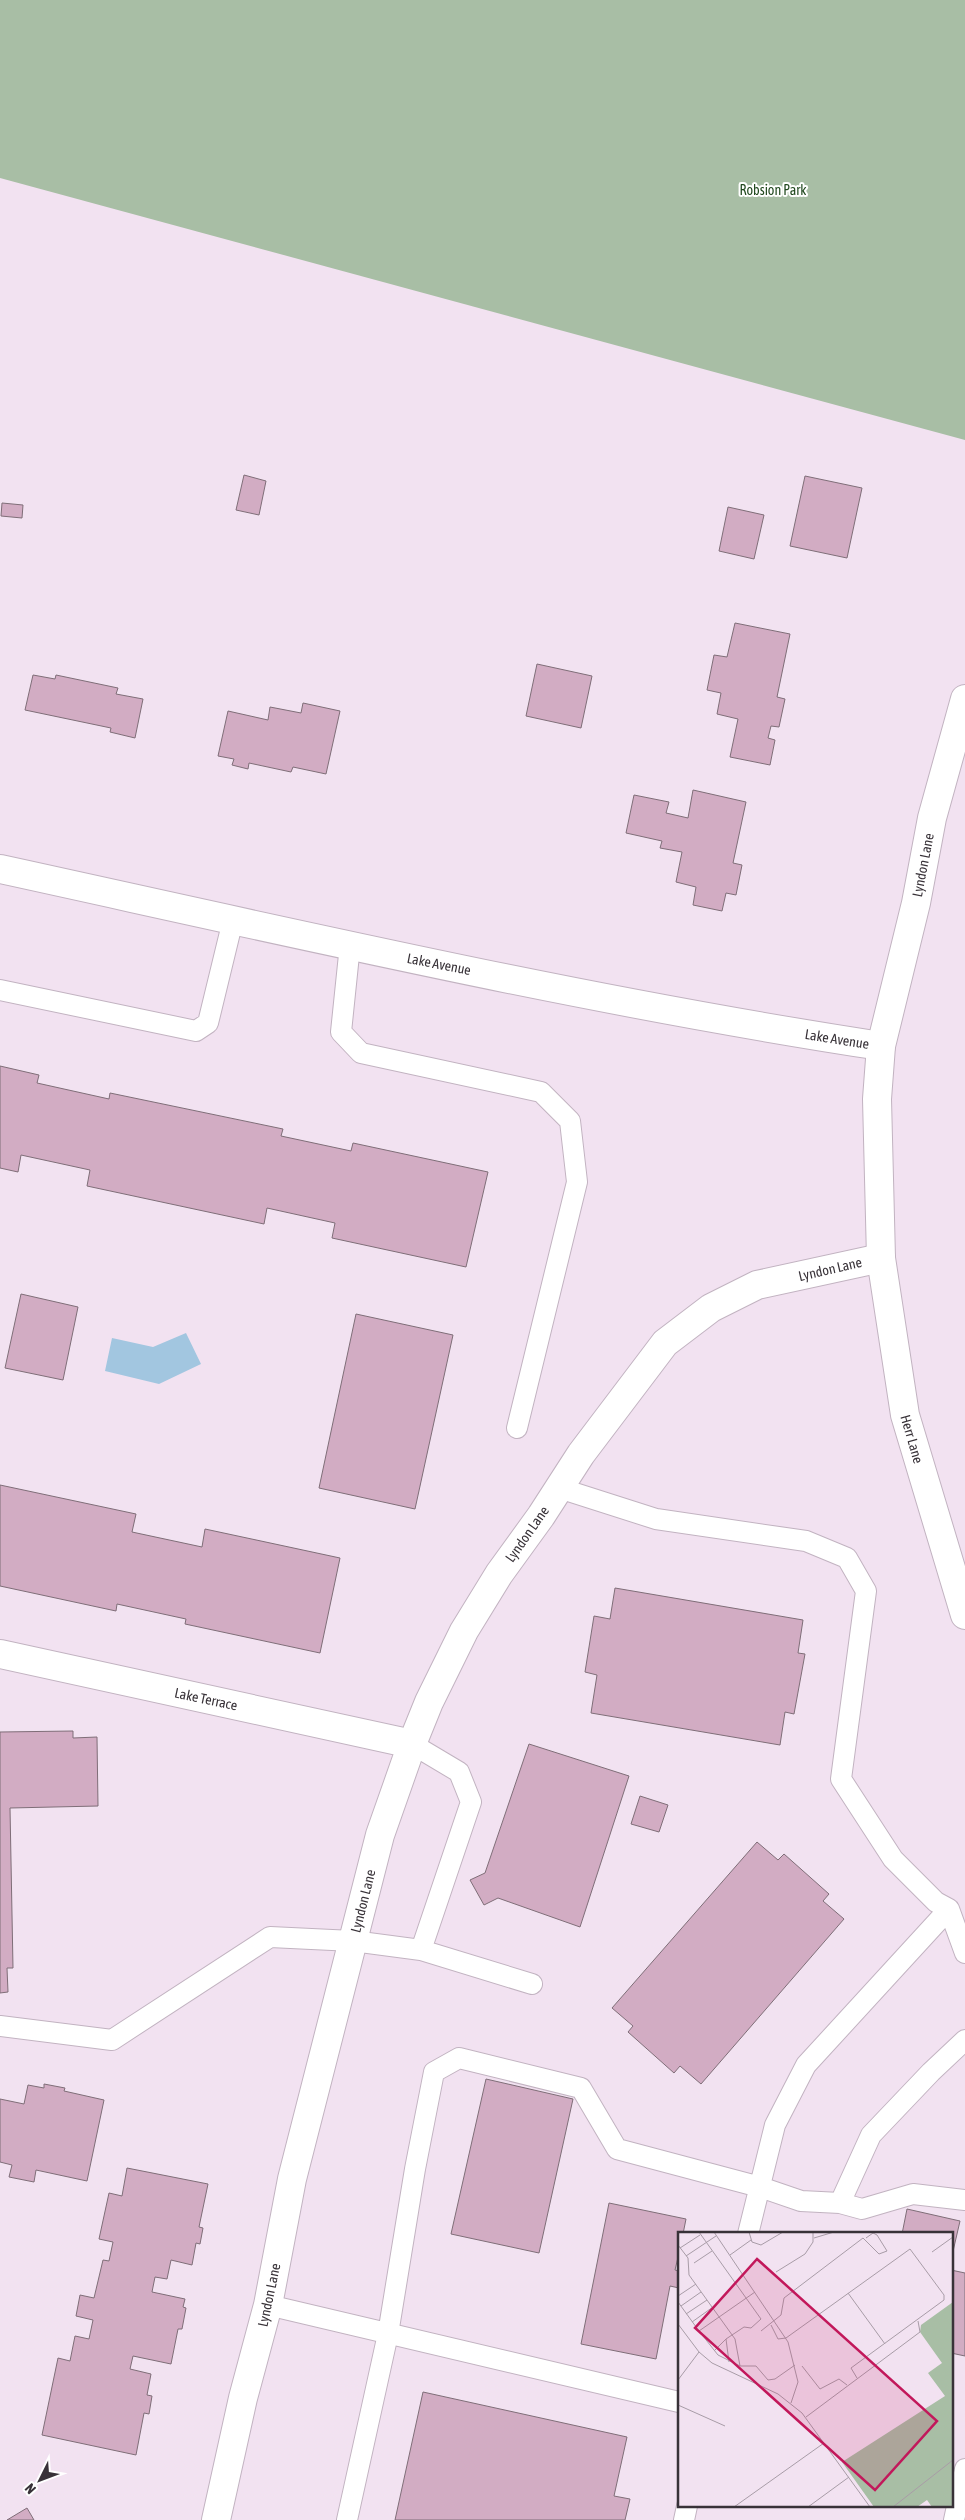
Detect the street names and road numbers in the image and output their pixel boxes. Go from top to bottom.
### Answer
street label: Lyndon Lane [909,832,937,898]
street label: Lake Avenue [406,950,472,978]
street label: Lake Avenue [804,1026,870,1052]
street label: Lyndon Lane [797,1254,863,1284]
street label: Herr Lane [897,1413,927,1465]
street label: Lyndon Lane [502,1503,552,1565]
street label: Lake Terrace [173,1685,239,1713]
street label: Lyndon Lane [347,1868,379,1934]
street label: Lyndon Lane [254,2262,284,2328]

